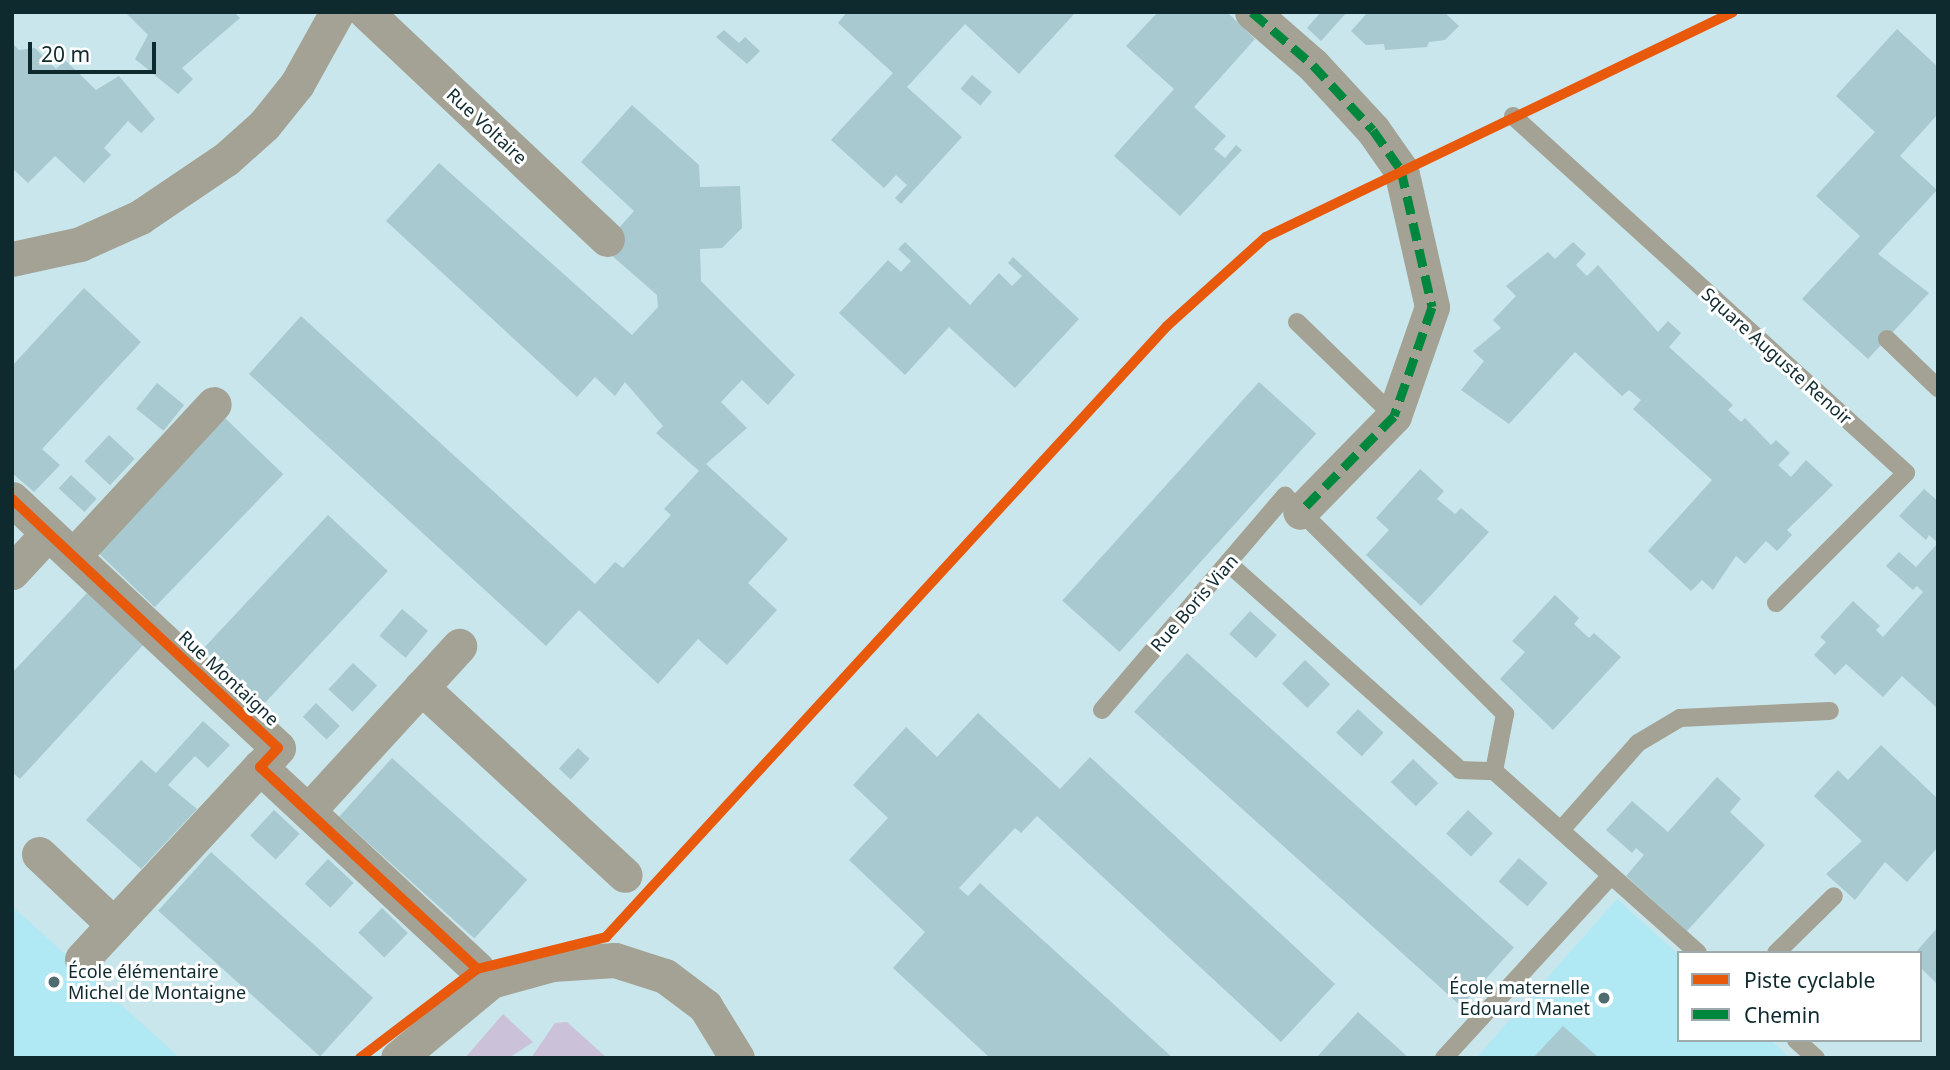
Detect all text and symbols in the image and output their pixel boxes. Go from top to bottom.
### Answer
scale bar [32,28,159,72]
text: 20 m [41,40,90,68]
street label: Rue Voltaire [442,83,532,169]
street label: Square Auguste Renoir [1698,283,1856,429]
street label: Rue Boris Vian [1146,550,1242,656]
street label: Rue Montaigne [174,626,284,730]
legend [1677,951,1922,1042]
place label: École élémentaire Michel de Montaigne [68,961,246,1004]
text: Piste cyclable [1744,966,1875,994]
marker: École élémentaire Michel de Montaigne [46,974,62,990]
place label: École maternelle Edouard Manet [1449,977,1590,1020]
marker: École maternelle Edouard Manet [1596,990,1612,1006]
text: Chemin [1744,1001,1820,1029]

